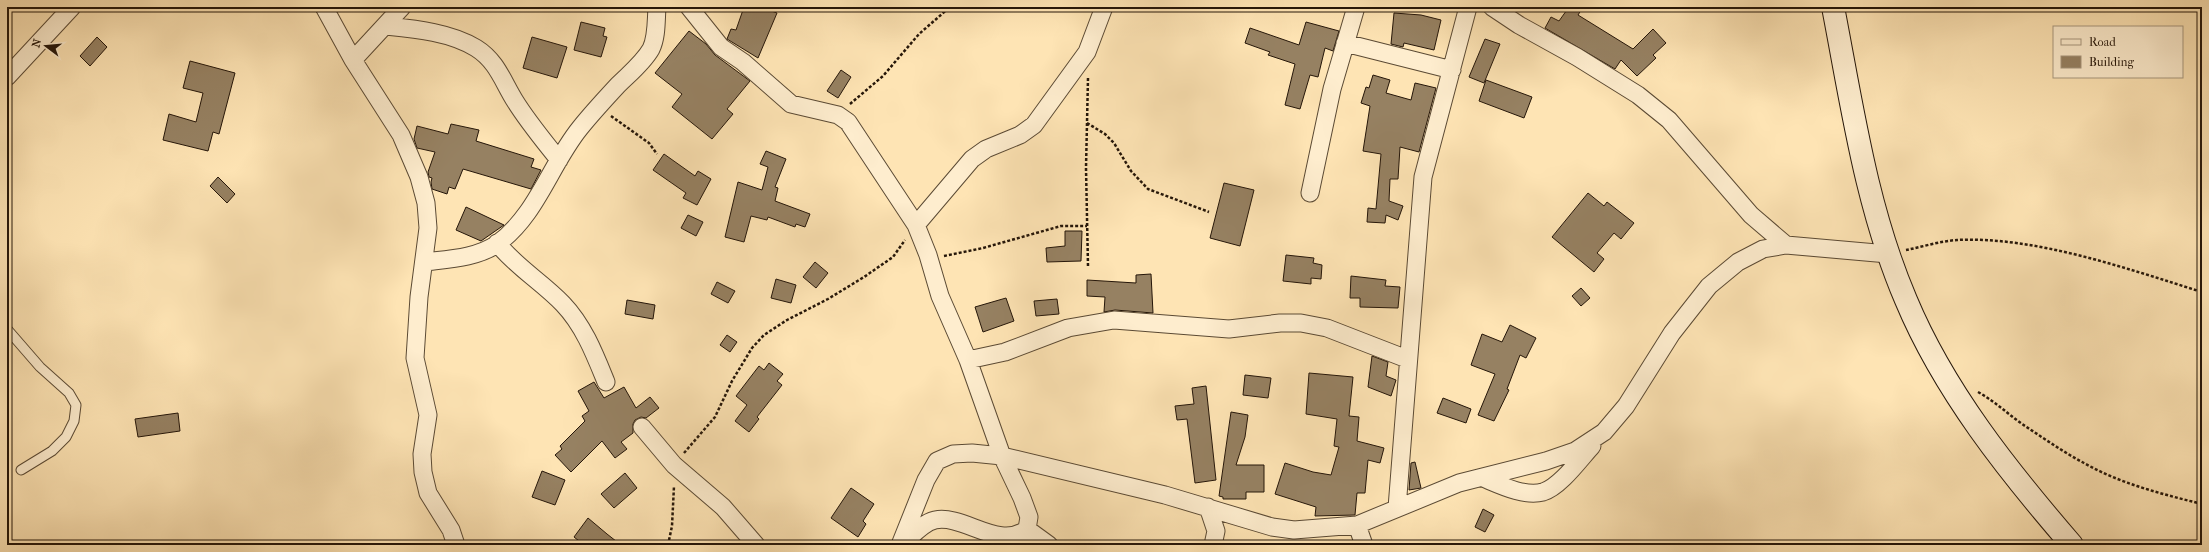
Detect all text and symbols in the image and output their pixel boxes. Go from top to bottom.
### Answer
north arrow [26,26,66,66]
legend [2053,26,2183,78]
text: Road [2089,35,2116,49]
text: N [29,37,44,49]
text: Building [2089,55,2134,69]

